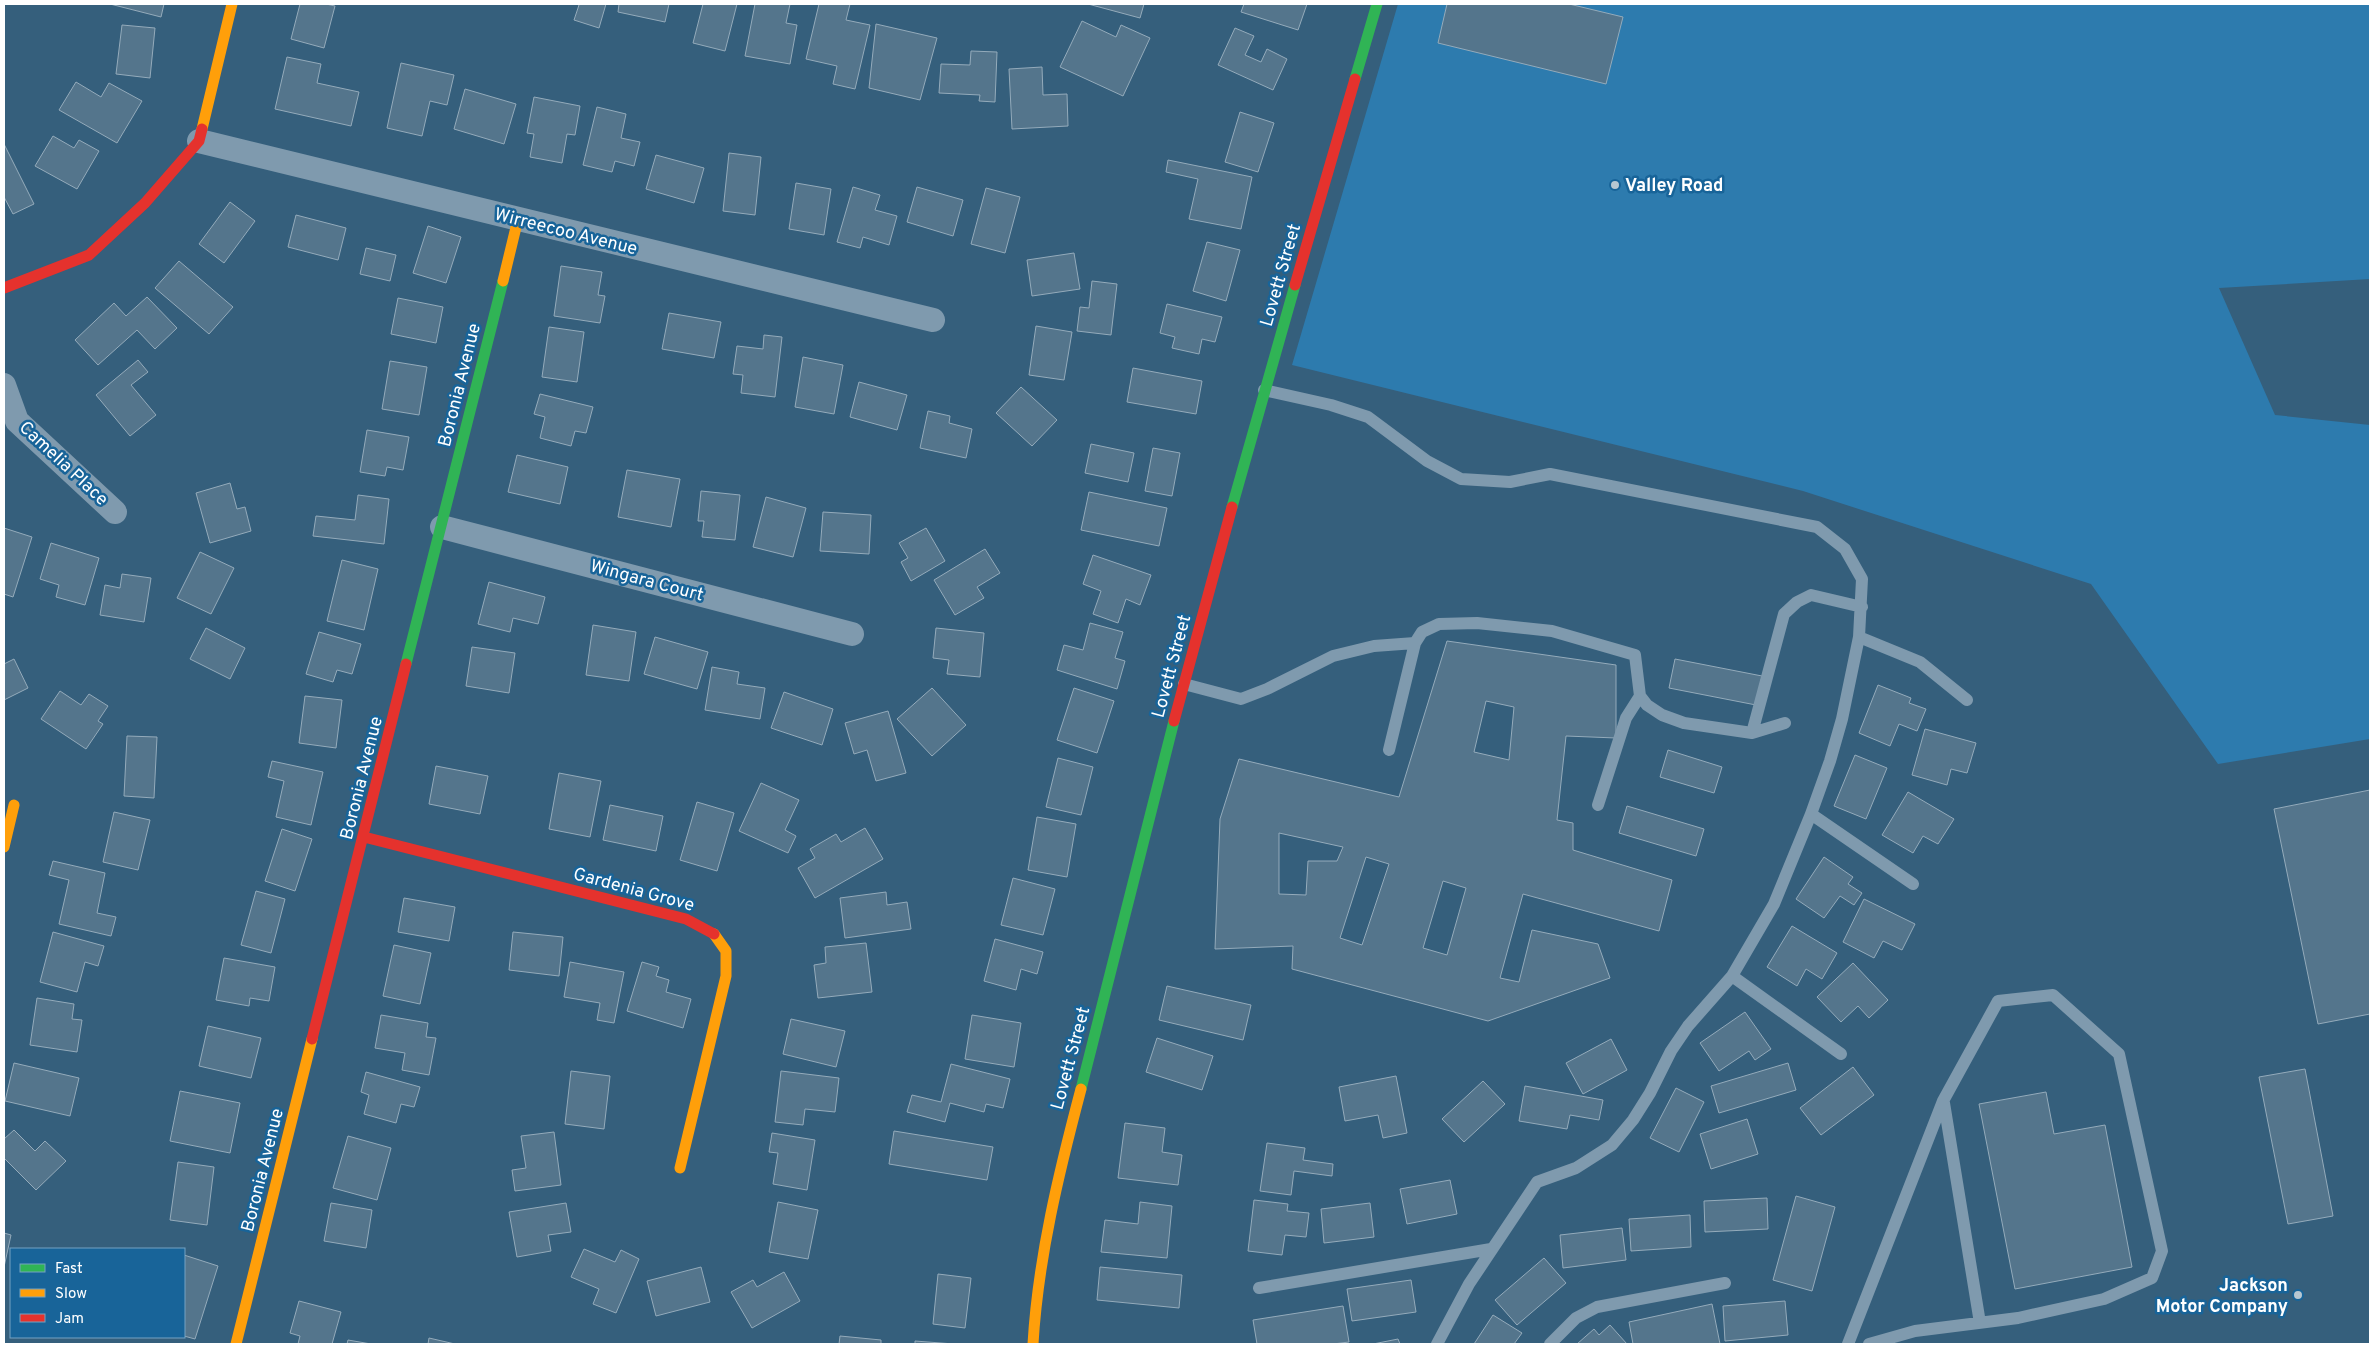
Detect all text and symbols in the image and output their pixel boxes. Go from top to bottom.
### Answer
place label: Valley Road [1625,175,1723,198]
marker: Valley Road [1609,179,1621,191]
street label: Wirreecoo Avenue [492,204,639,261]
street label: Lovett Street [1256,221,1307,329]
street label: Boronia Avenue [434,321,487,449]
street label: Camelia Place [13,417,113,511]
street label: Wingara Court [587,555,706,608]
street label: Lovett Street [1148,612,1197,720]
street label: Boronia Avenue [336,714,389,842]
street label: Gardenia Grove [570,863,697,918]
street label: Lovett Street [1047,1004,1096,1112]
street label: Boronia Avenue [237,1106,290,1234]
legend [10,1248,185,1338]
text: Fast [55,1260,83,1279]
place label: Jackson Motor Company [2156,1275,2288,1319]
text: Slow [55,1285,87,1304]
marker: Jackson Motor Company [2292,1289,2304,1301]
text: Jam [55,1310,84,1329]

